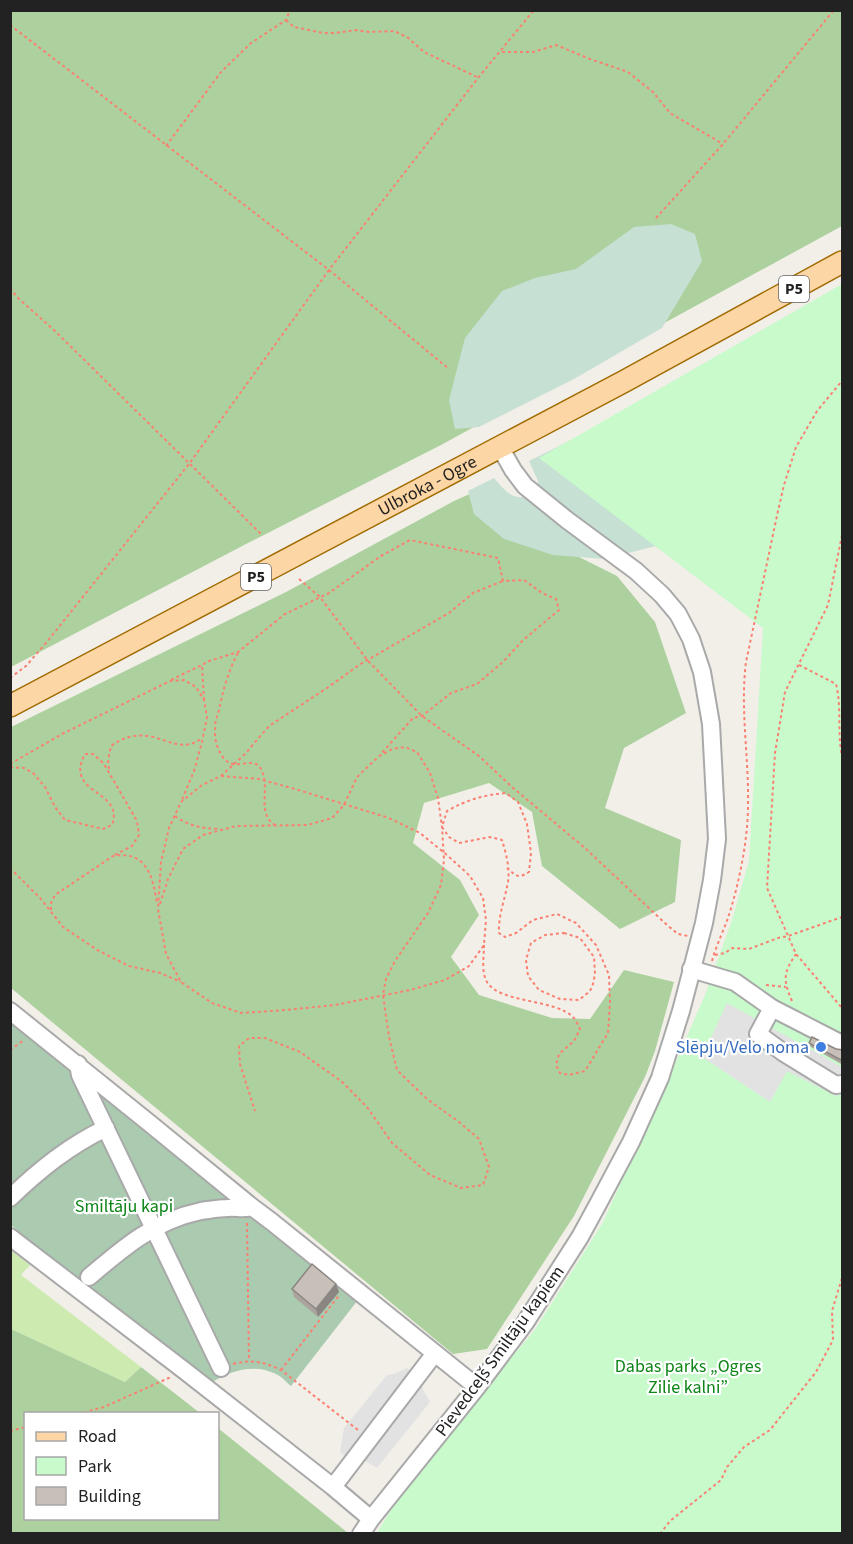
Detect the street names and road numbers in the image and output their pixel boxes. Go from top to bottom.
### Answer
road number: P5 [779,276,809,302]
street label: Ulbroka - Ogre [373,449,481,522]
road number: P5 [241,564,271,590]
street label: Pievedceļš Smiltāju kapiem [429,1260,571,1442]

